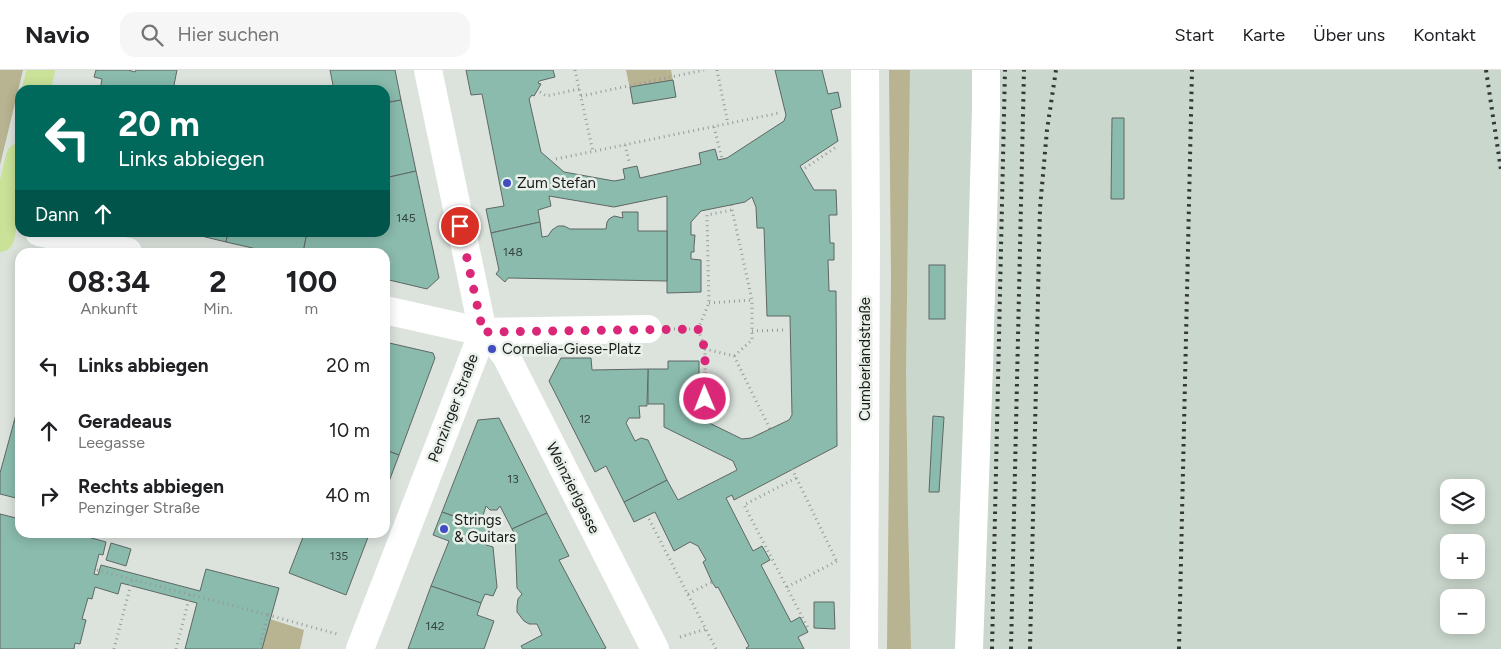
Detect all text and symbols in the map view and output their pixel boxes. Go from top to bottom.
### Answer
search box [120,12,470,57]
text: Navio [25,20,90,49]
icon: search [138,21,166,49]
text: Hier suchen [178,23,279,46]
text: Start [1175,24,1214,46]
text: Karte [1242,24,1285,46]
text: Über uns [1313,24,1385,46]
text: Kontakt [1413,24,1476,46]
text: 20 m [118,103,200,145]
icon: left [35,105,100,170]
text: Links abbiegen [118,145,265,172]
place label: Zum Stefan [517,174,596,192]
marker: Zum Stefan [501,177,513,189]
icon: ahead [89,200,117,228]
text: Dann [35,203,79,226]
pin [439,205,481,247]
house number: 145 [396,211,416,225]
icon: arrive [446,212,474,240]
house number: 148 [503,245,523,259]
text: 08:34 [68,263,150,300]
text: 2 [209,263,227,300]
text: 100 [286,263,337,300]
street label: Cumberlandstraße [856,297,874,421]
text: Ankunft [80,299,138,318]
text: Min. [203,299,233,318]
text: m [305,299,318,318]
place label: Cornelia-Giese-Platz [502,340,641,358]
marker: Cornelia-Giese-Platz [486,343,498,355]
street label: Penzinger Straße [424,351,482,465]
icon: left [35,352,63,380]
text: Links abbiegen [78,354,209,377]
text: 20 m [326,354,370,377]
position arrow [678,372,730,424]
text: Geradeaus [78,410,172,433]
house number: 12 [579,412,591,426]
icon: ahead [35,417,63,445]
text: 10 m [329,419,370,442]
text: Leegasse [78,433,145,452]
street label: Weinzierlgasse [542,439,604,537]
house number: 13 [507,472,519,486]
text: Rechts abbiegen [78,475,224,498]
map controls [1440,479,1485,634]
button: layers [1440,479,1485,524]
icon: right [35,482,63,510]
text: 40 m [325,484,370,507]
text: Penzinger Straße [78,498,200,517]
place label: Strings & Guitars [454,511,516,546]
marker: Strings & Guitars [438,523,450,535]
button: + [1440,534,1485,579]
house number: 135 [330,549,348,563]
button: − [1440,589,1485,634]
house number: 142 [425,619,445,633]

